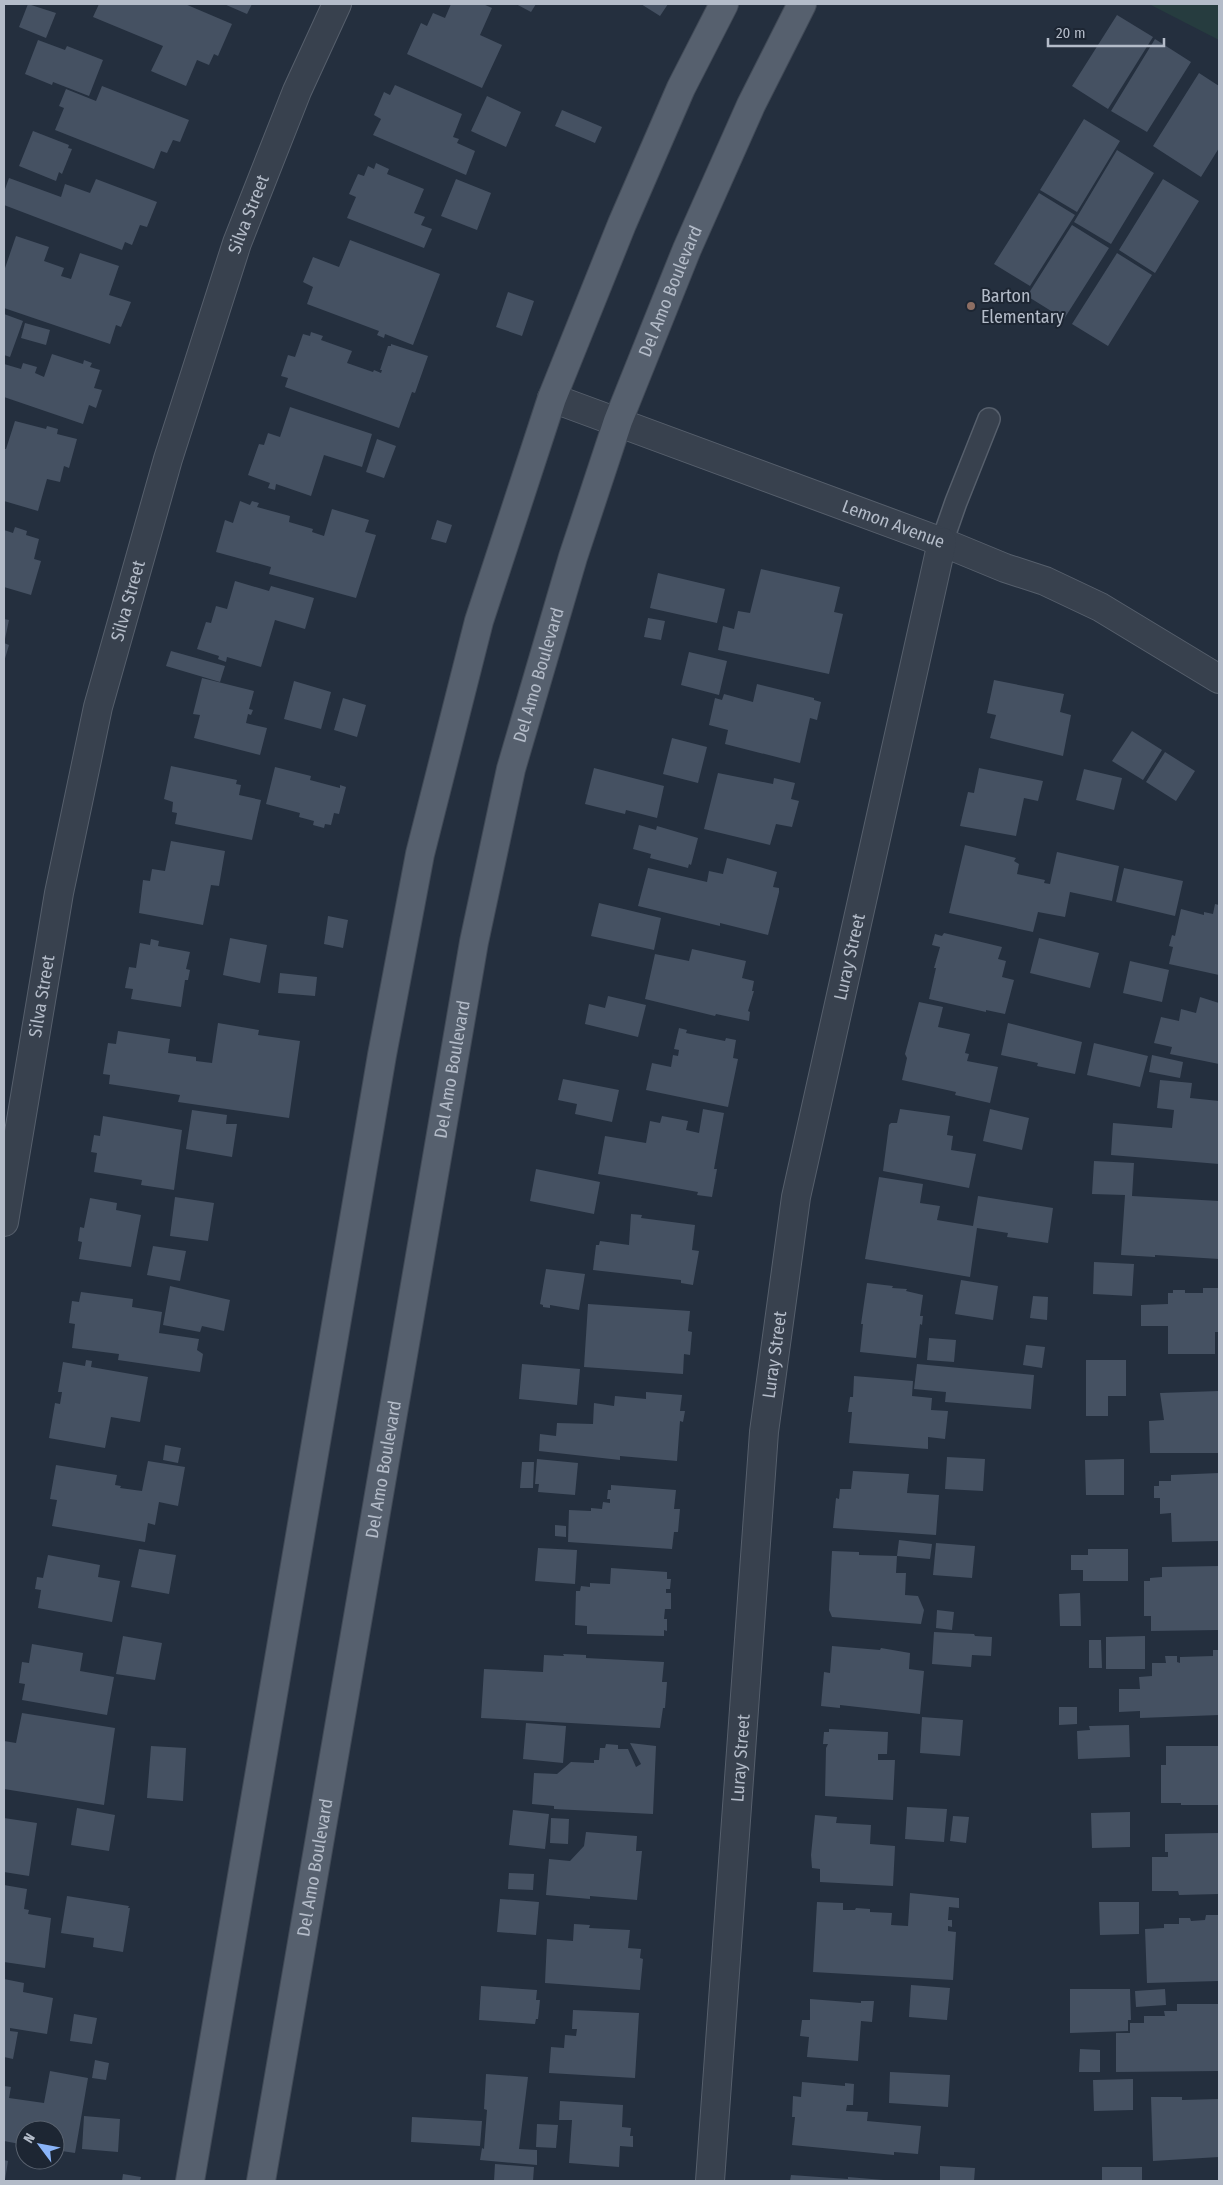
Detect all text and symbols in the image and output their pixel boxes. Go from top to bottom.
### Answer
scale bar [1048,15,1164,47]
text: 20 m [1056,24,1086,42]
street label: Silva Street [223,171,274,256]
street label: Del Amo Boulevard [634,222,707,360]
place label: Barton Elementary [981,285,1064,328]
marker: Barton Elementary [965,300,977,312]
street label: Lemon Avenue [839,495,948,553]
street label: Silva Street [106,558,150,644]
street label: Del Amo Boulevard [508,605,569,745]
street label: Luray Street [829,912,870,1002]
street label: Silva Street [24,953,59,1039]
street label: Del Amo Boulevard [429,999,475,1140]
street label: Luray Street [758,1309,791,1400]
street label: Del Amo Boulevard [361,1399,406,1540]
street label: Luray Street [726,1713,755,1803]
street label: Del Amo Boulevard [292,1797,338,1938]
north arrow [15,2120,65,2170]
text: N [20,2130,39,2146]

